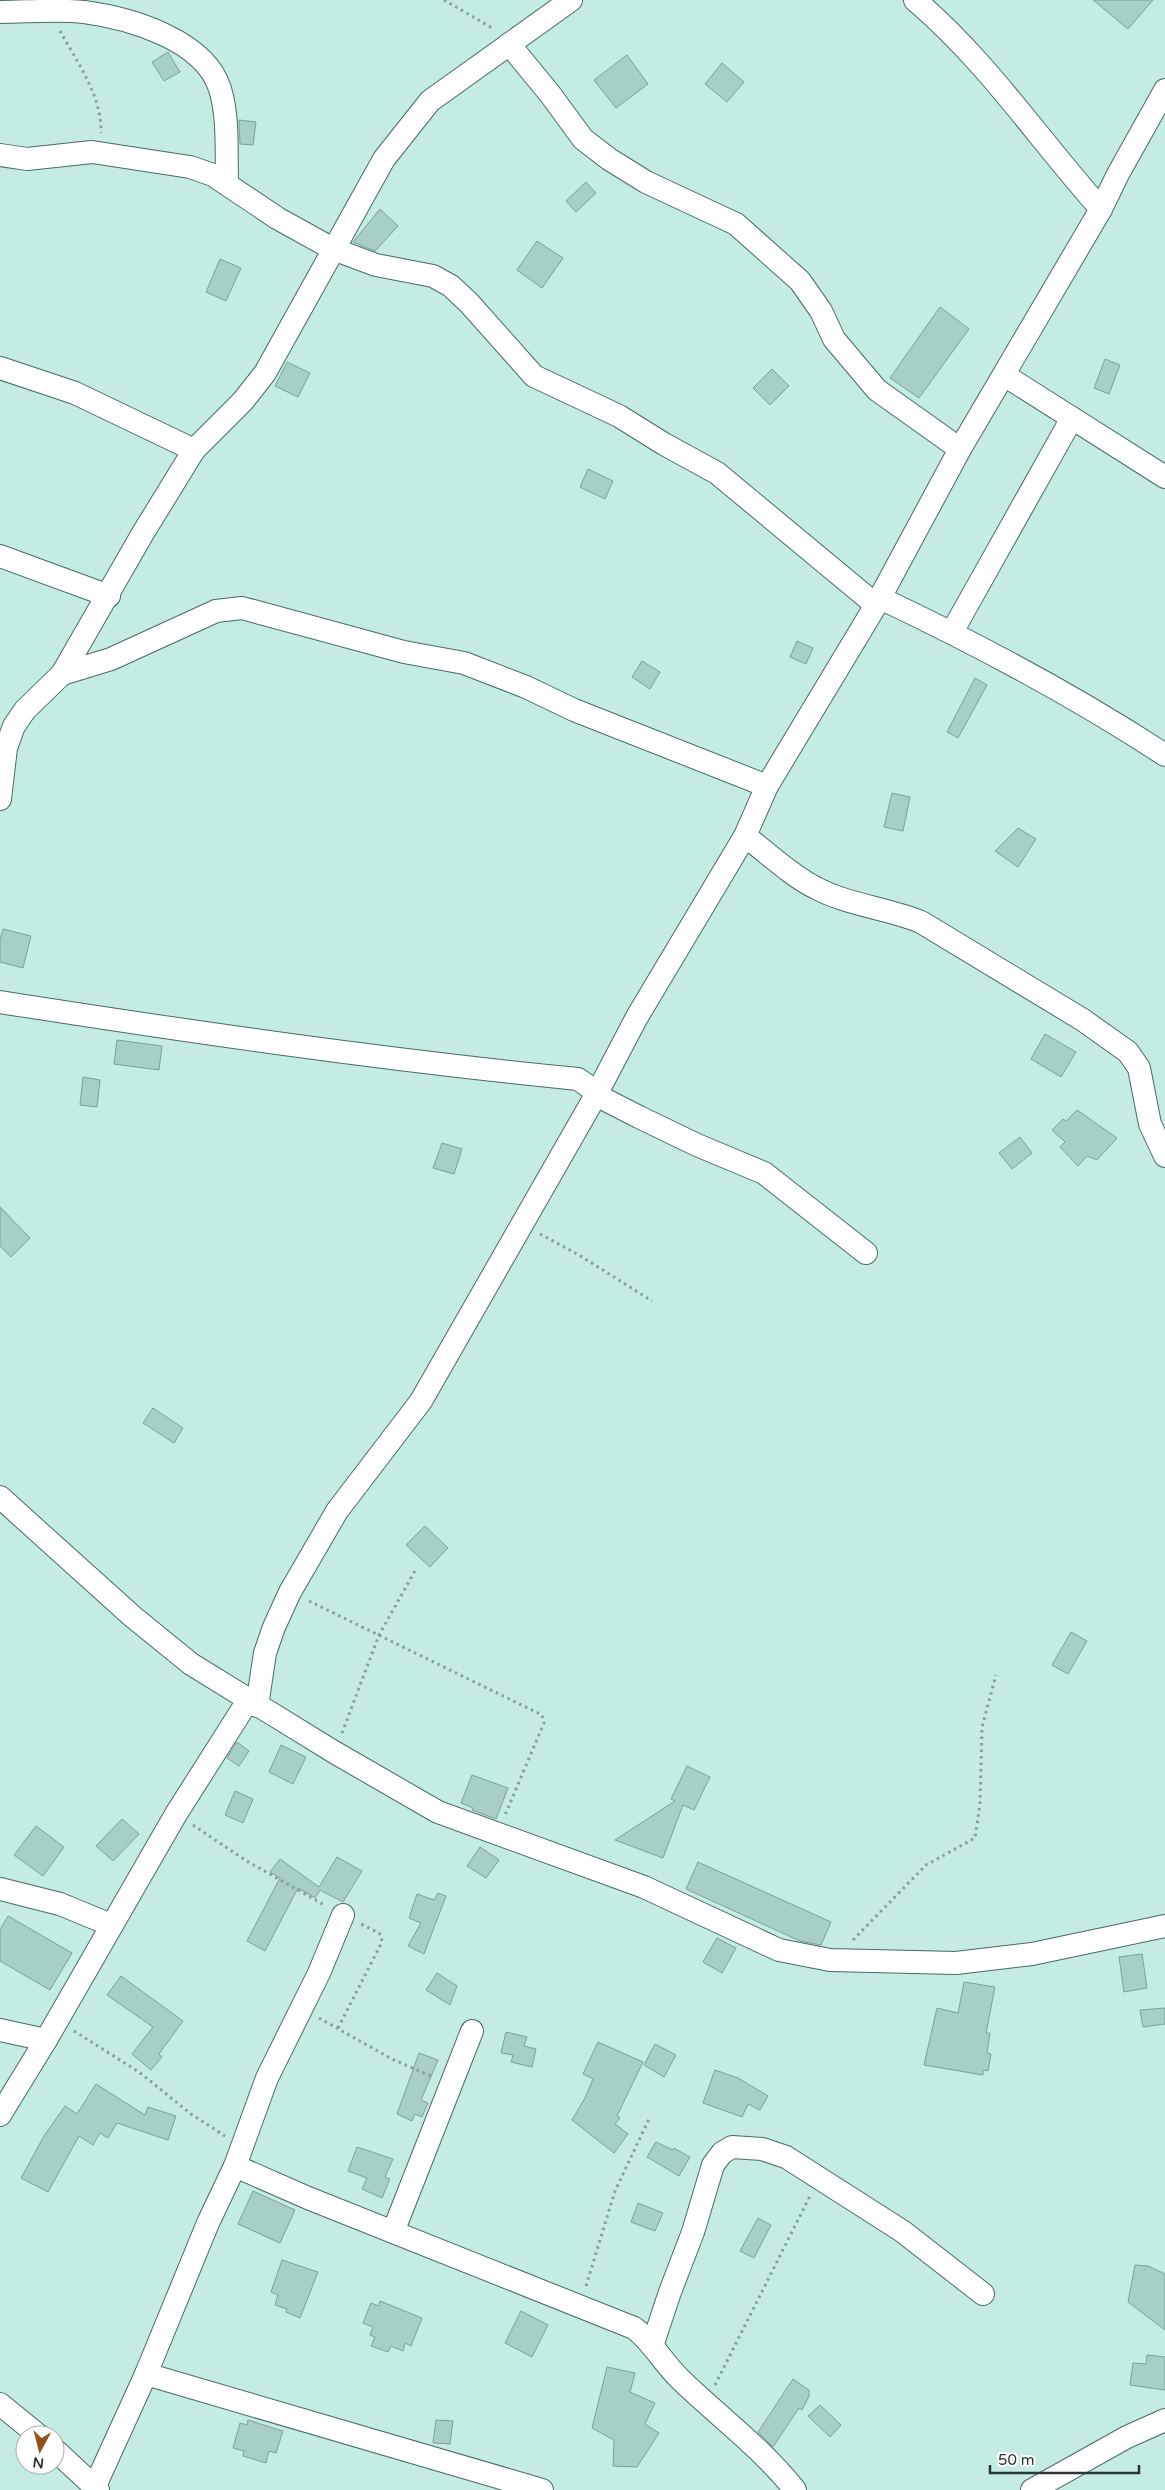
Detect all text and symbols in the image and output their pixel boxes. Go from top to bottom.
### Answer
north arrow [15,2425,65,2475]
scale bar [990,2442,1139,2474]
text: 50 m [998,2451,1035,2469]
text: N [32,2453,45,2472]

